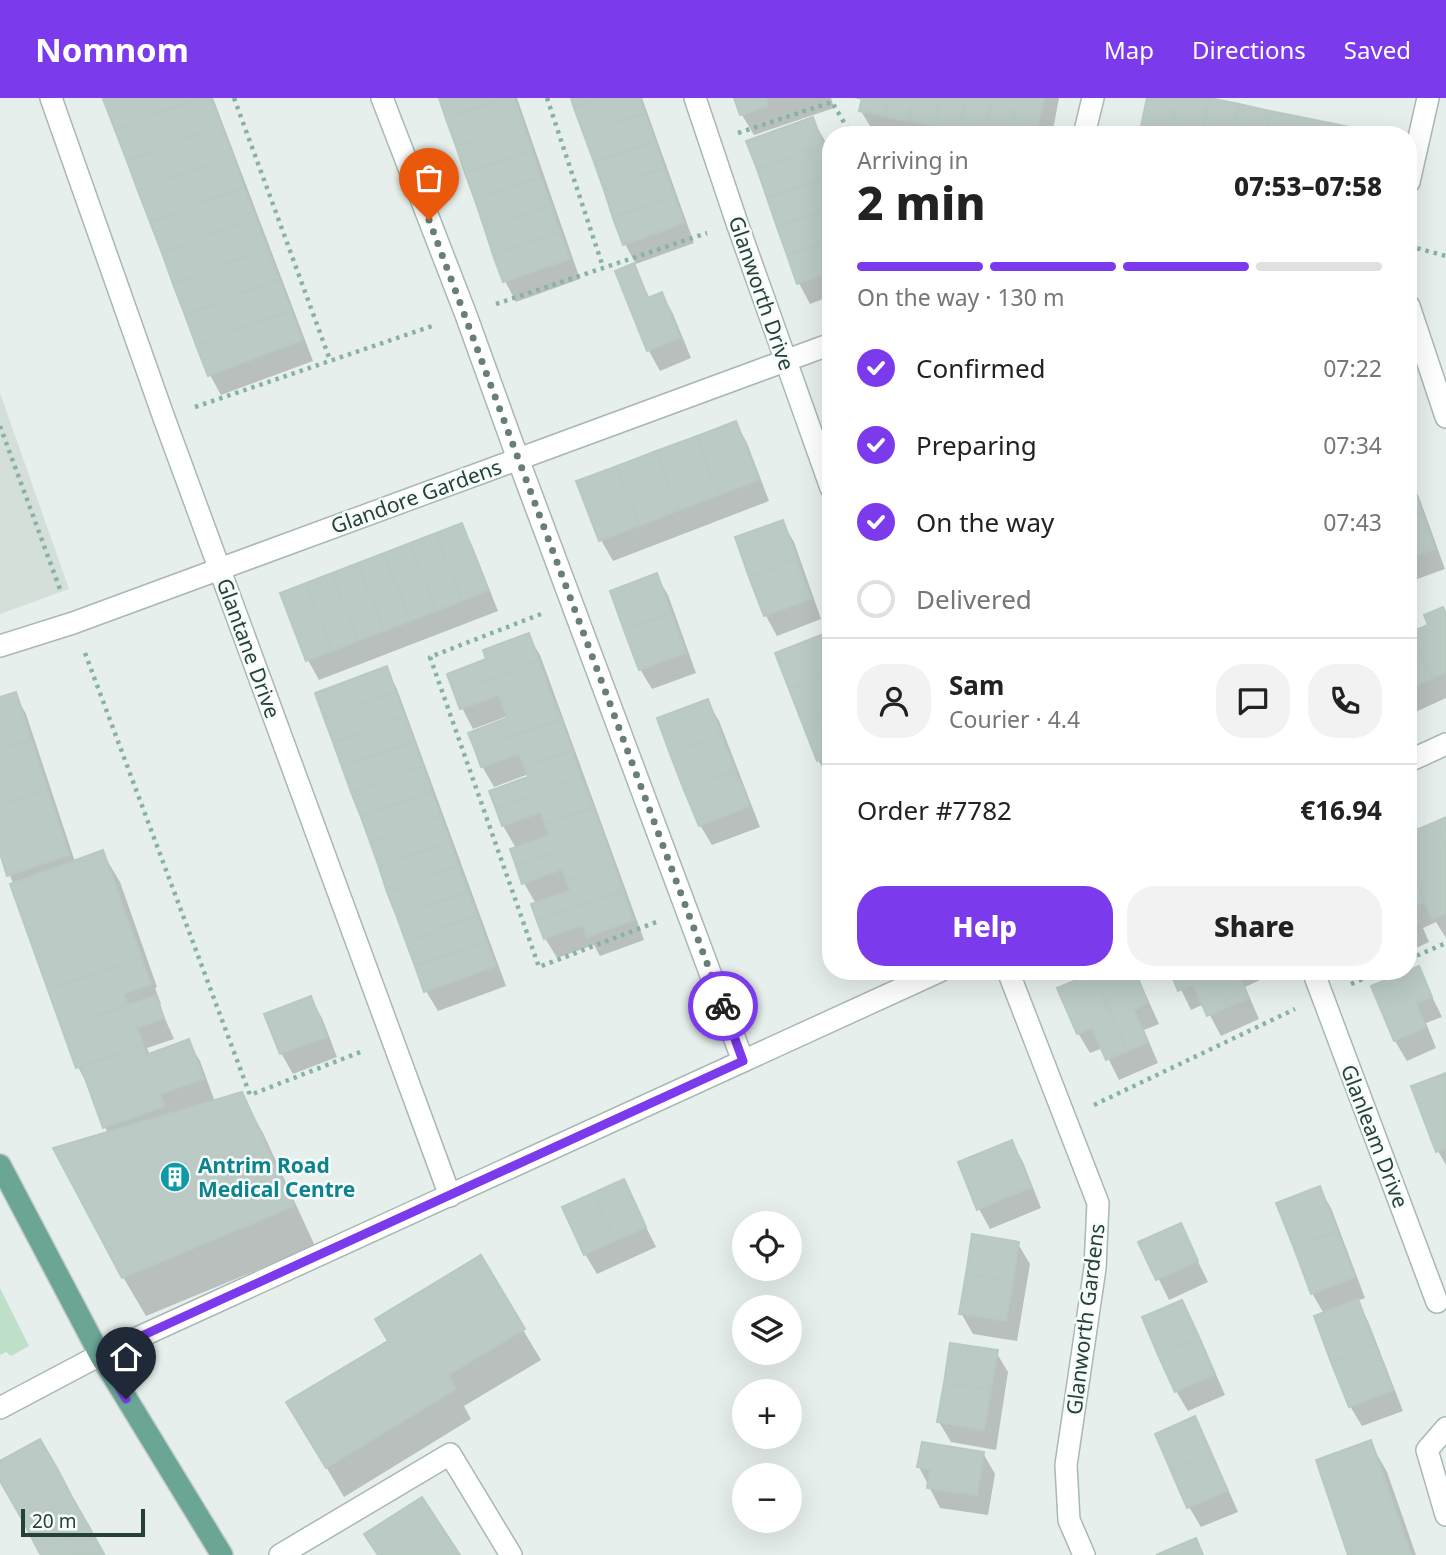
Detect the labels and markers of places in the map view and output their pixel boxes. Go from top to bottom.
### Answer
pin [399,148,459,220]
place label: Antrim Road Medical Centre [198,1151,355,1203]
building icon: Antrim Road Medical Centre [158,1160,192,1194]
pin [96,1327,156,1399]

